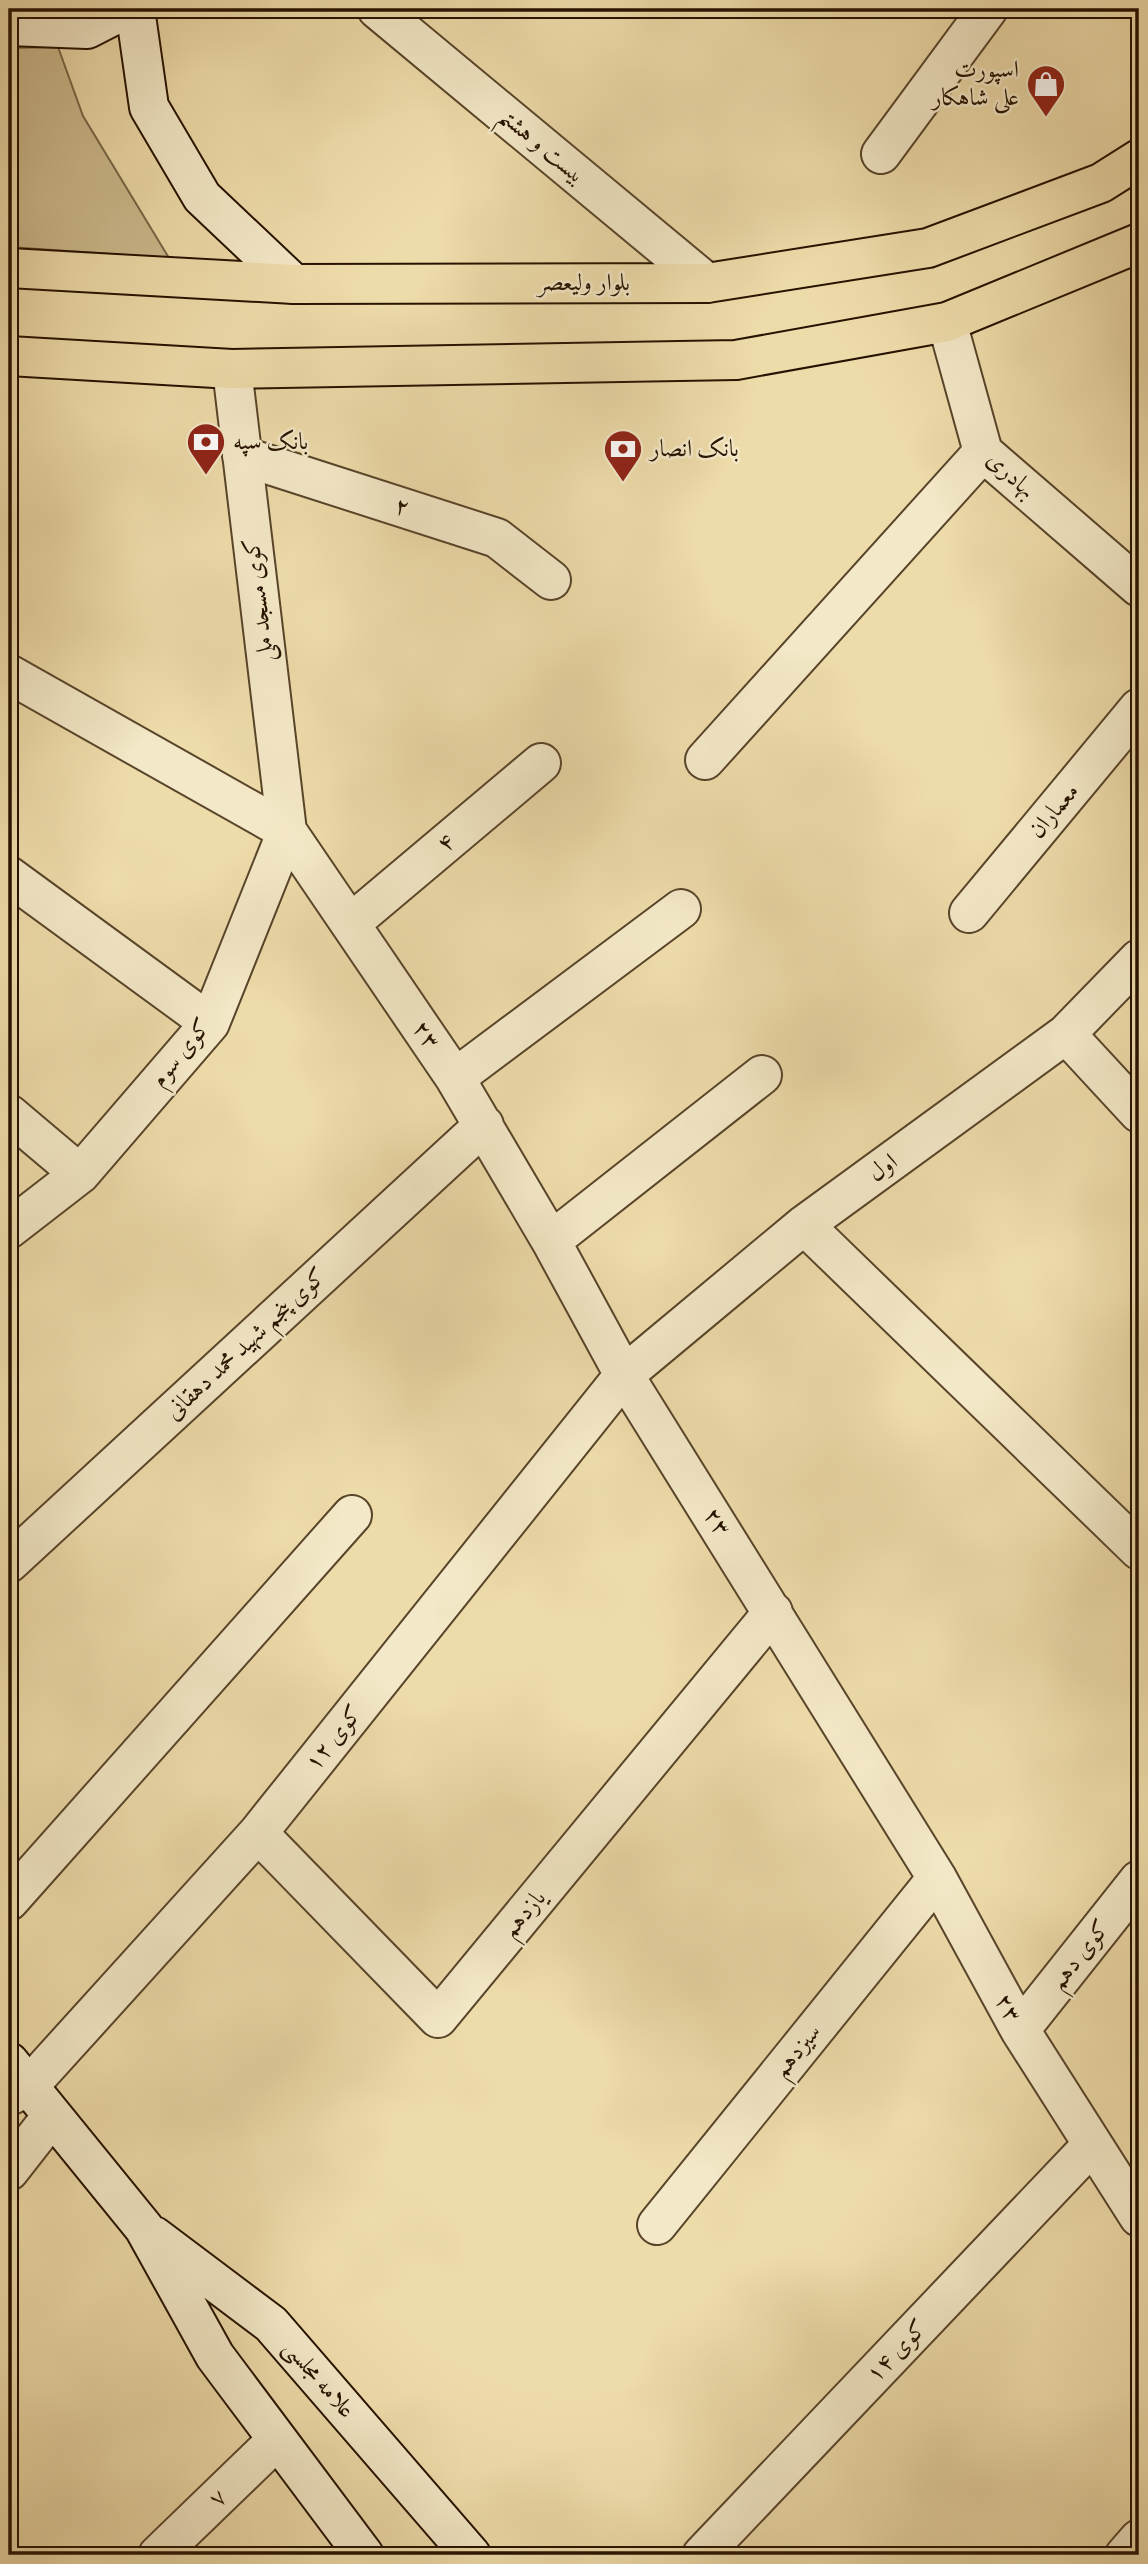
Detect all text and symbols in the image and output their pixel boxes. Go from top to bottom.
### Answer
place label: اسپورت علی شاهکار [930,55,1019,114]
shop icon: اسپورت علی شاهکار [1025,63,1067,118]
street label: بیست و هشتم [488,101,591,197]
street label: بلوار ولیعصر [535,268,630,298]
bank icon: بانک سپه [185,421,227,476]
place label: بانک سپه [233,427,308,457]
bank icon: بانک انصار [602,428,644,483]
place label: بانک انصار [648,434,739,464]
street label: بهادری [980,445,1042,505]
street label: ۲ [391,491,413,523]
street label: کوی مسجد ملی [237,536,282,664]
street label: معماران [1022,777,1086,845]
street label: ۴ [431,827,461,859]
street label: کوی سوم [144,1012,222,1097]
street label: ۲۳ [406,1015,446,1055]
street label: اول [862,1147,904,1189]
street label: کوی پنجم شهید محمد دهقانی [159,1261,337,1431]
street label: ۲۳ [697,1502,737,1542]
street label: کوی ۱۲ [299,1699,369,1777]
street label: یازدهم [495,1883,558,1948]
street label: کوی دهم [1043,1914,1122,2000]
street label: ۲۳ [988,1988,1028,2028]
street label: سیزدهم [766,2018,833,2088]
street label: کوی ۱۴ [860,2313,934,2389]
street label: علامه مجلسی [276,2333,362,2425]
street label: ۷ [203,2482,233,2514]

